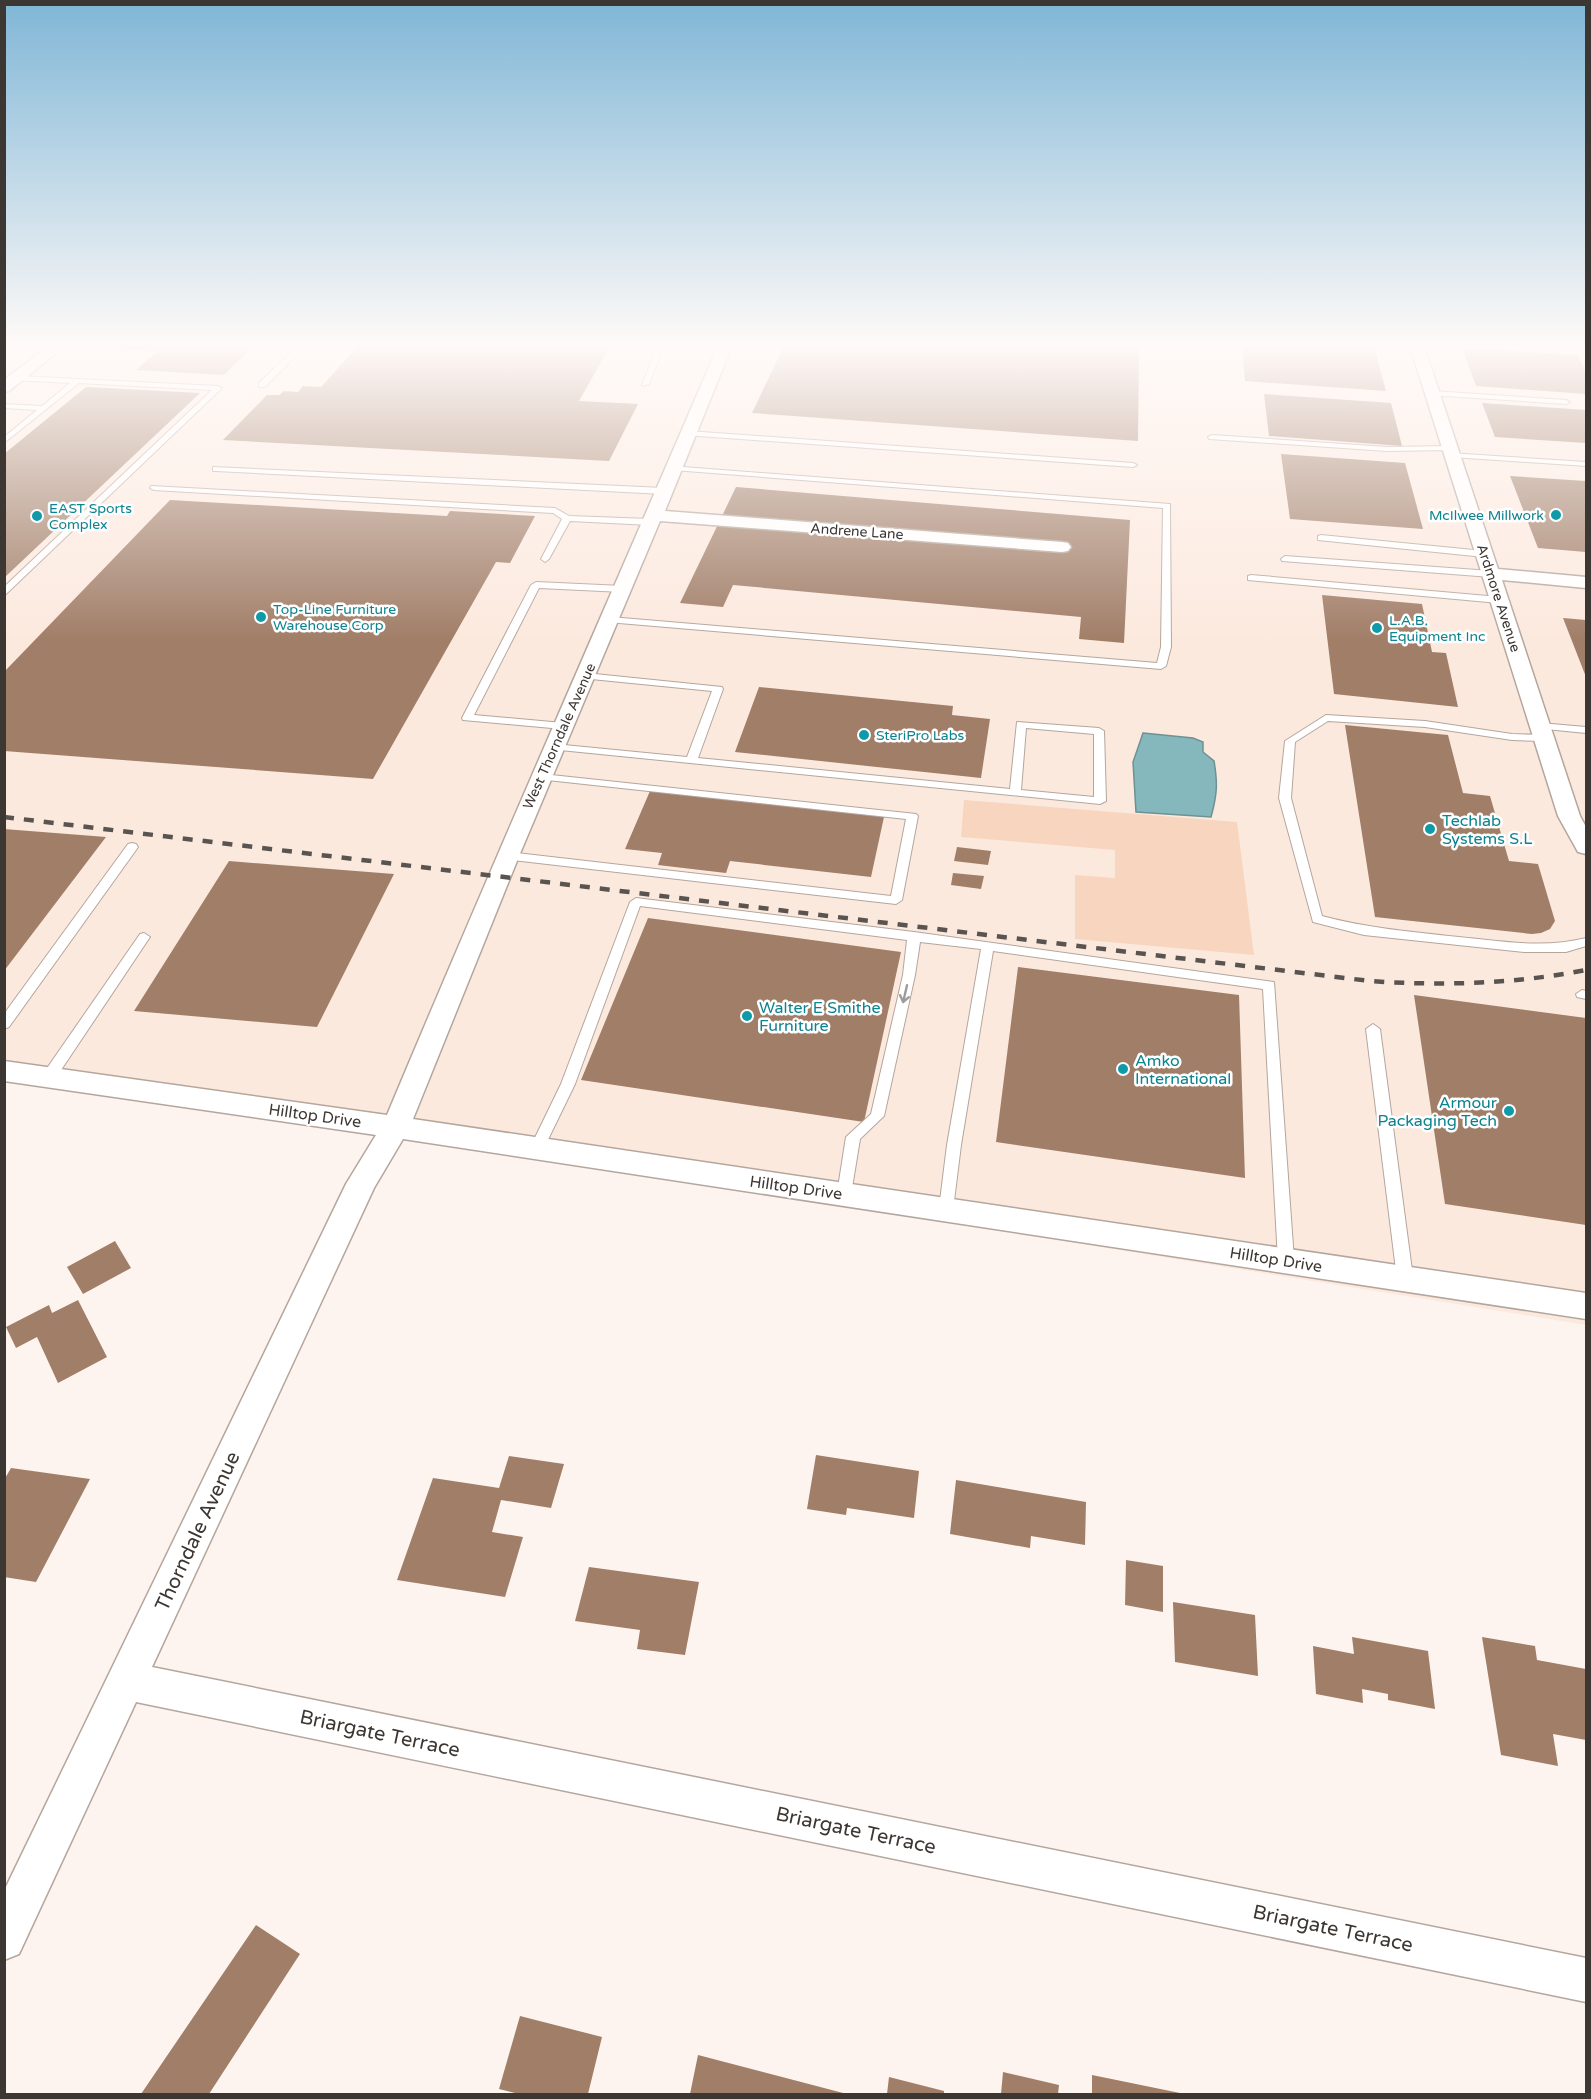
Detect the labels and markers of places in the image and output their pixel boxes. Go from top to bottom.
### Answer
place label: EAST Sports Complex [49,500,132,533]
place label: McIlwee Millwork [1429,507,1544,524]
marker: McIlwee Millwork [1549,508,1563,522]
marker: EAST Sports Complex [30,509,44,523]
place label: Top-Line Furniture Warehouse Corp [273,601,396,634]
marker: Top-Line Furniture Warehouse Corp [254,610,268,624]
place label: L.A.B. Equipment Inc [1389,612,1485,645]
marker: L.A.B. Equipment Inc [1370,621,1384,635]
place label: SteriPro Labs [876,727,965,744]
marker: SteriPro Labs [857,728,871,742]
place label: Techlab Systems S.L [1442,811,1532,849]
marker: Techlab Systems S.L [1423,822,1437,836]
place label: Walter E Smithe Furniture [759,998,881,1036]
marker: Walter E Smithe Furniture [740,1009,754,1023]
place label: Amko International [1135,1051,1231,1089]
marker: Amko International [1116,1062,1130,1076]
place label: Armour Packaging Tech [1377,1093,1498,1131]
marker: Armour Packaging Tech [1502,1104,1516,1118]

